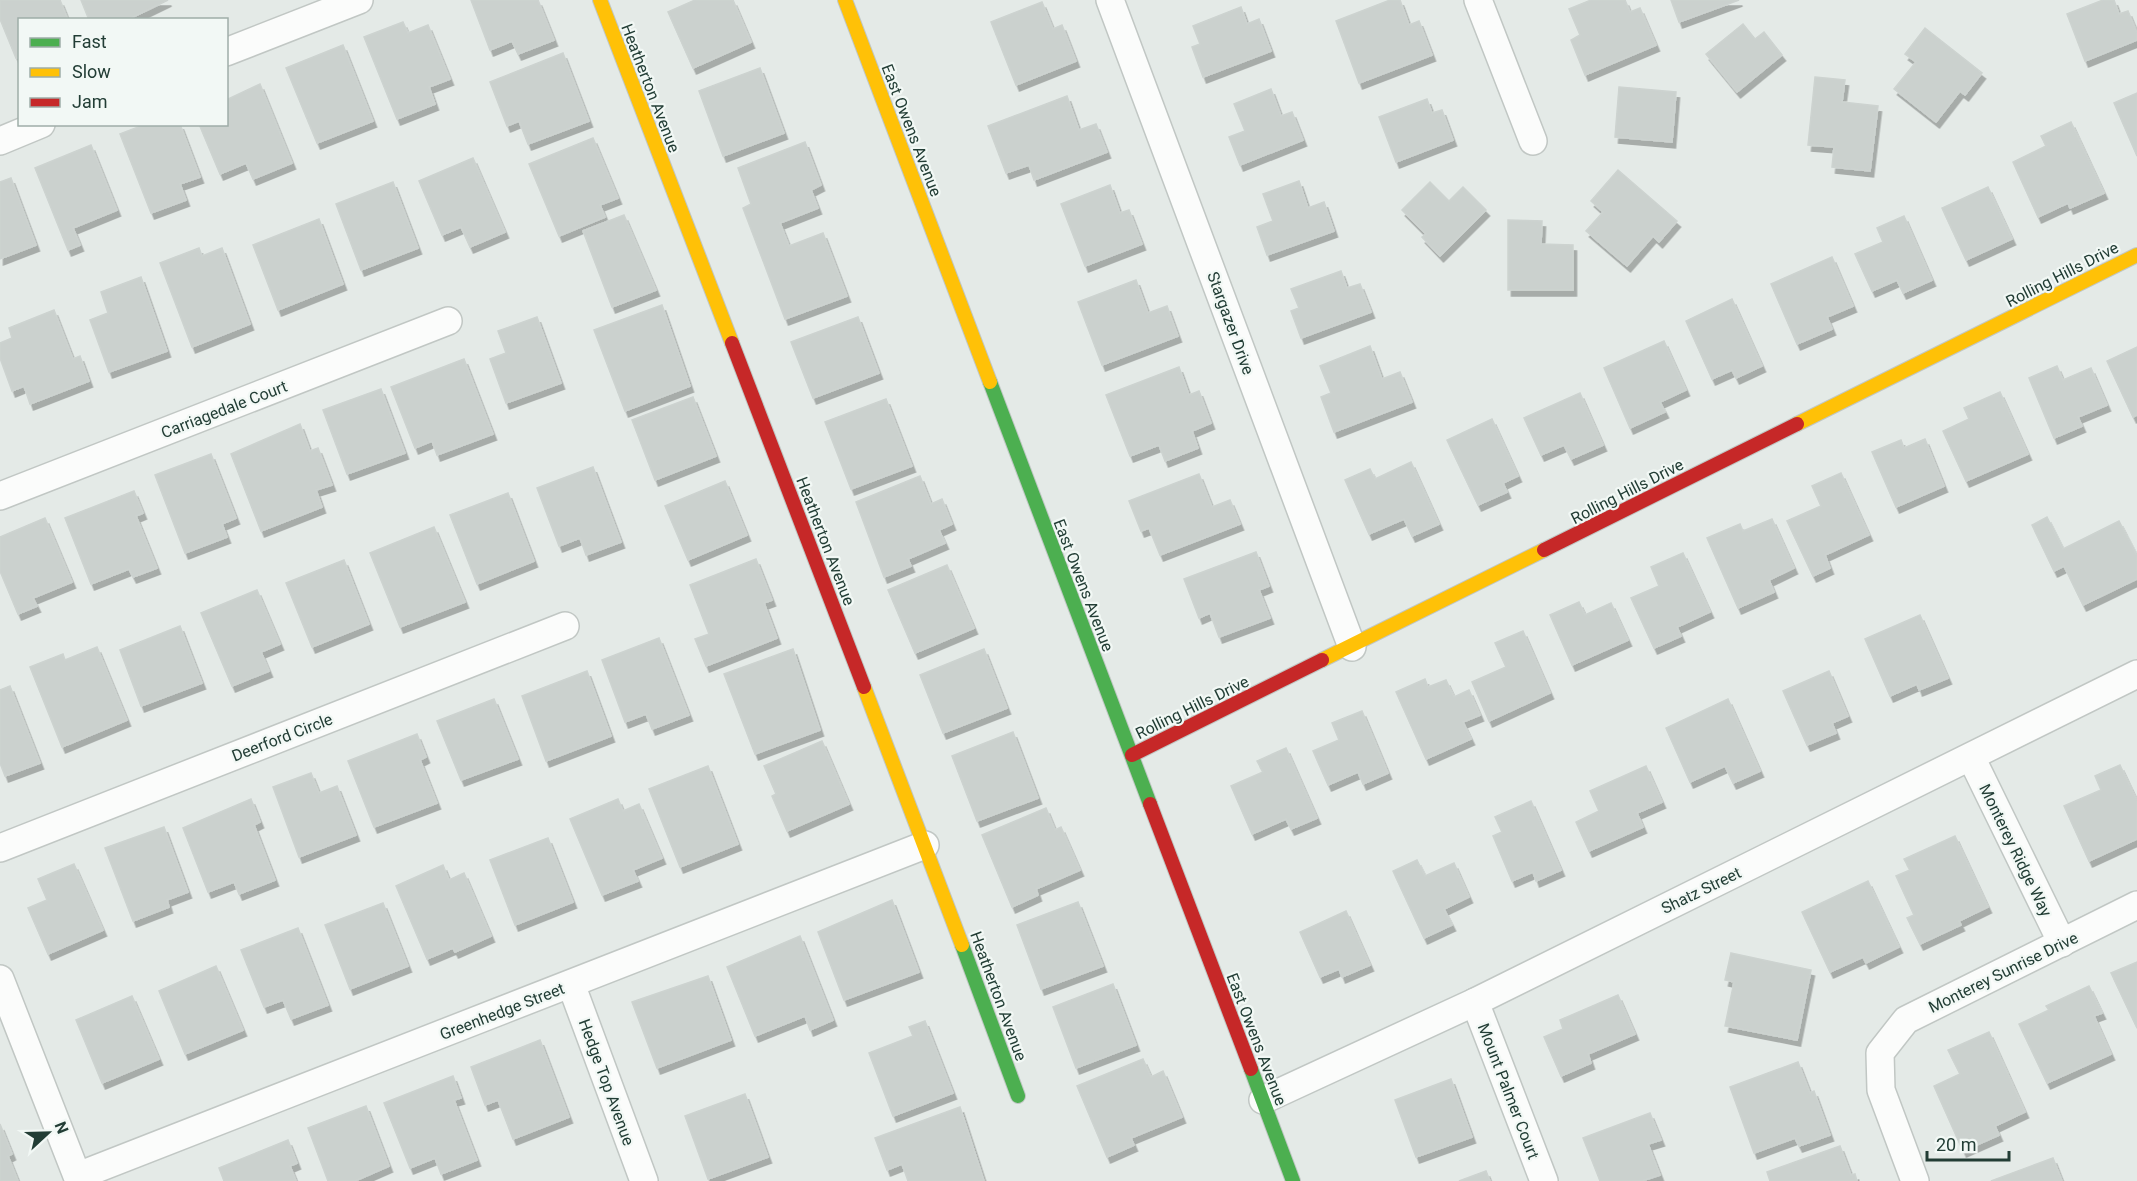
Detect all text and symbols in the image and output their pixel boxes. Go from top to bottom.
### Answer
legend [18,18,228,126]
street label: Heatherton Avenue [617,21,684,155]
text: Fast [72,31,107,52]
text: Slow [72,61,111,82]
street label: East Owens Avenue [878,61,946,199]
text: Jam [72,91,108,112]
street label: Rolling Hills Drive [2003,238,2122,311]
street label: Stargazer Drive [1203,269,1258,377]
street label: Carriagedale Court [158,377,290,442]
street label: Rolling Hills Drive [1568,455,1687,528]
street label: Heatherton Avenue [792,474,859,608]
street label: East Owens Avenue [1050,516,1118,654]
street label: Rolling Hills Drive [1132,672,1252,743]
street label: Deerford Circle [229,710,335,765]
street label: Monterey Ridge Way [1975,781,2056,920]
street label: Shatz Street [1658,863,1744,918]
street label: Monterey Sunrise Drive [1925,928,2081,1017]
street label: Heatherton Avenue [966,929,1031,1063]
street label: East Owens Avenue [1223,970,1291,1108]
street label: Greenhedge Street [437,979,567,1044]
street label: Hedge Top Avenue [575,1016,638,1148]
street label: Mount Palmer Court [1474,1021,1543,1162]
north arrow [18,1103,78,1163]
text: N [51,1119,72,1136]
scale bar [1927,1124,2010,1162]
text: 20 m [1936,1134,1976,1155]

